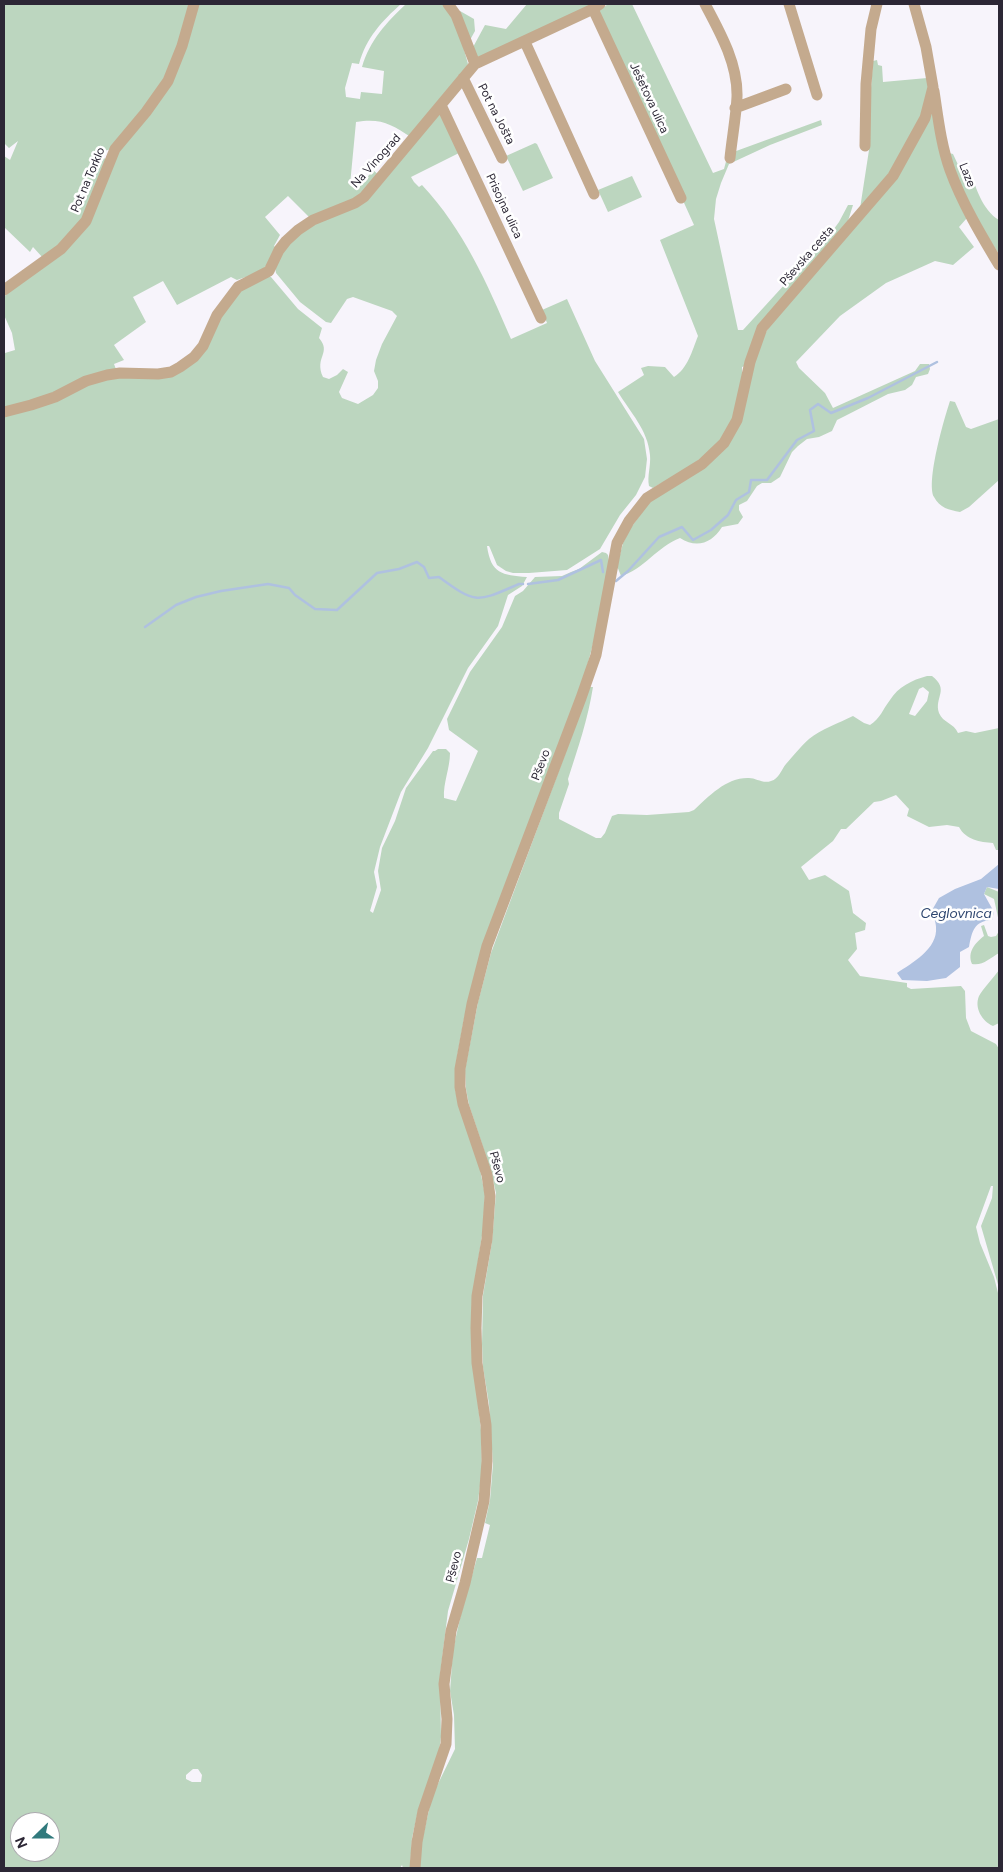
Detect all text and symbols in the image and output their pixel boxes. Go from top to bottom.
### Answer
street label: Ješetova ulica [626,60,672,136]
street label: Pot na Jošta [474,81,518,147]
street label: Na Vinograd [348,131,404,191]
street label: Pot na Torklo [68,145,108,215]
street label: Laze [956,161,978,189]
street label: Prisojna ulica [483,171,525,241]
street label: Pševska cesta [777,223,837,289]
street label: Pševo [529,747,553,783]
water label: Ceglovnica [920,906,992,922]
street label: Pševo [486,1150,508,1184]
street label: Pševo [443,1550,465,1584]
north arrow [10,1812,60,1862]
text: N [12,1834,31,1851]

